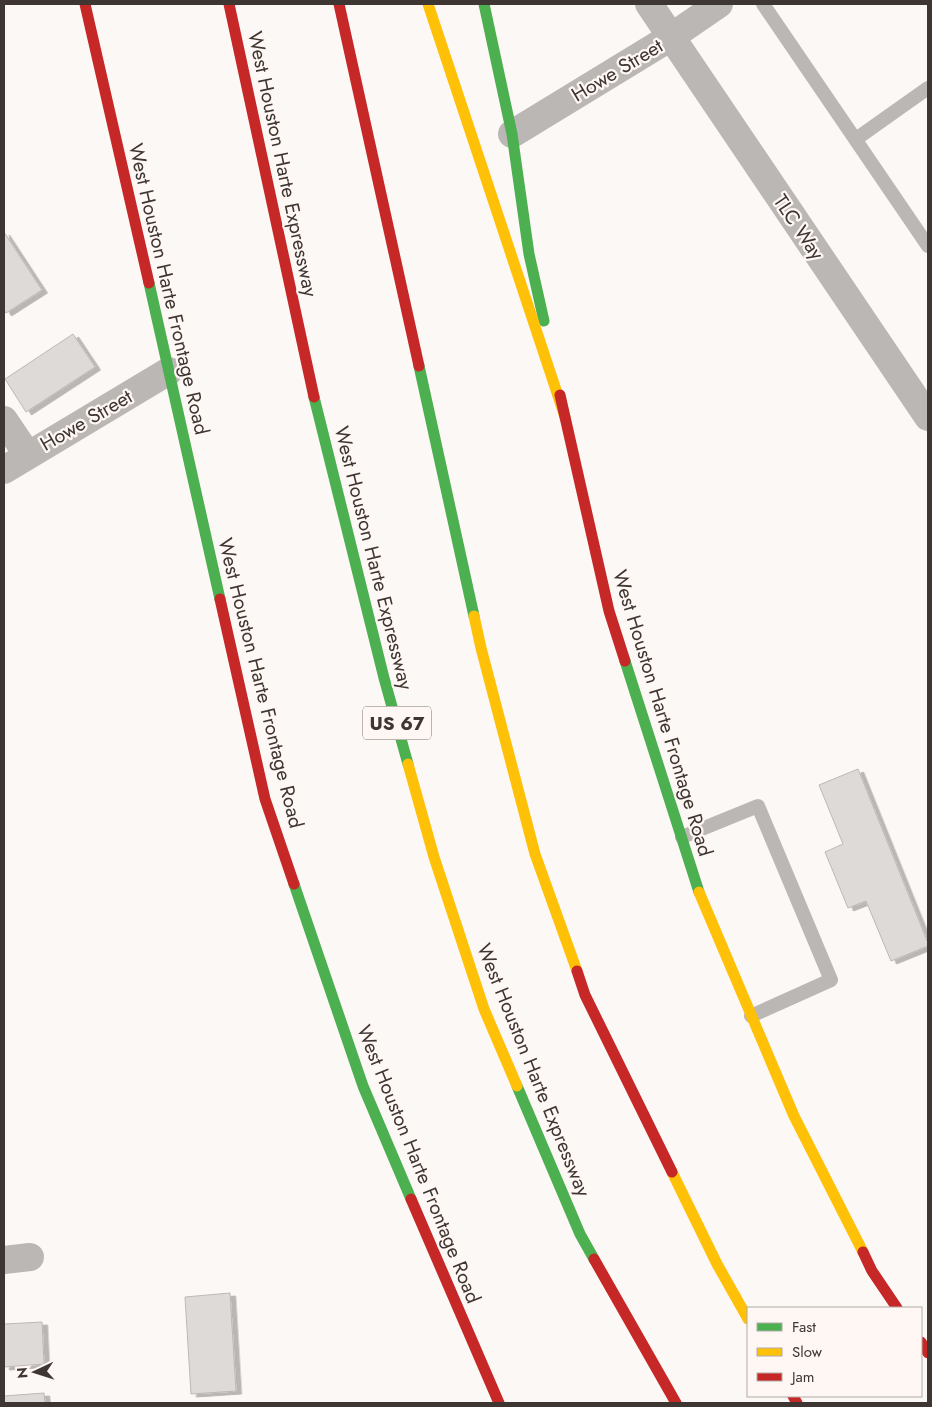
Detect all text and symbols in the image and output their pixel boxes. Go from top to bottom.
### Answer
street label: West Houston Harte Expressway [240,29,325,300]
street label: Howe Street [566,32,669,109]
street label: West Houston Harte Frontage Road [121,141,216,438]
street label: TLC Way [766,189,831,266]
street label: Howe Street [35,382,138,459]
street label: West Houston Harte Expressway [327,423,420,693]
street label: West Houston Harte Frontage Road [210,535,311,831]
street label: West Houston Harte Frontage Road [605,566,720,860]
road number: US 67 [363,706,431,740]
street label: West Houston Harte Expressway [469,939,598,1201]
street label: West Houston Harte Frontage Road [349,1021,488,1308]
legend [747,1307,922,1397]
text: Fast [792,1316,816,1338]
text: Slow [792,1341,823,1363]
north arrow [10,1347,60,1397]
text: Jam [790,1366,815,1388]
text: N [12,1367,32,1379]

